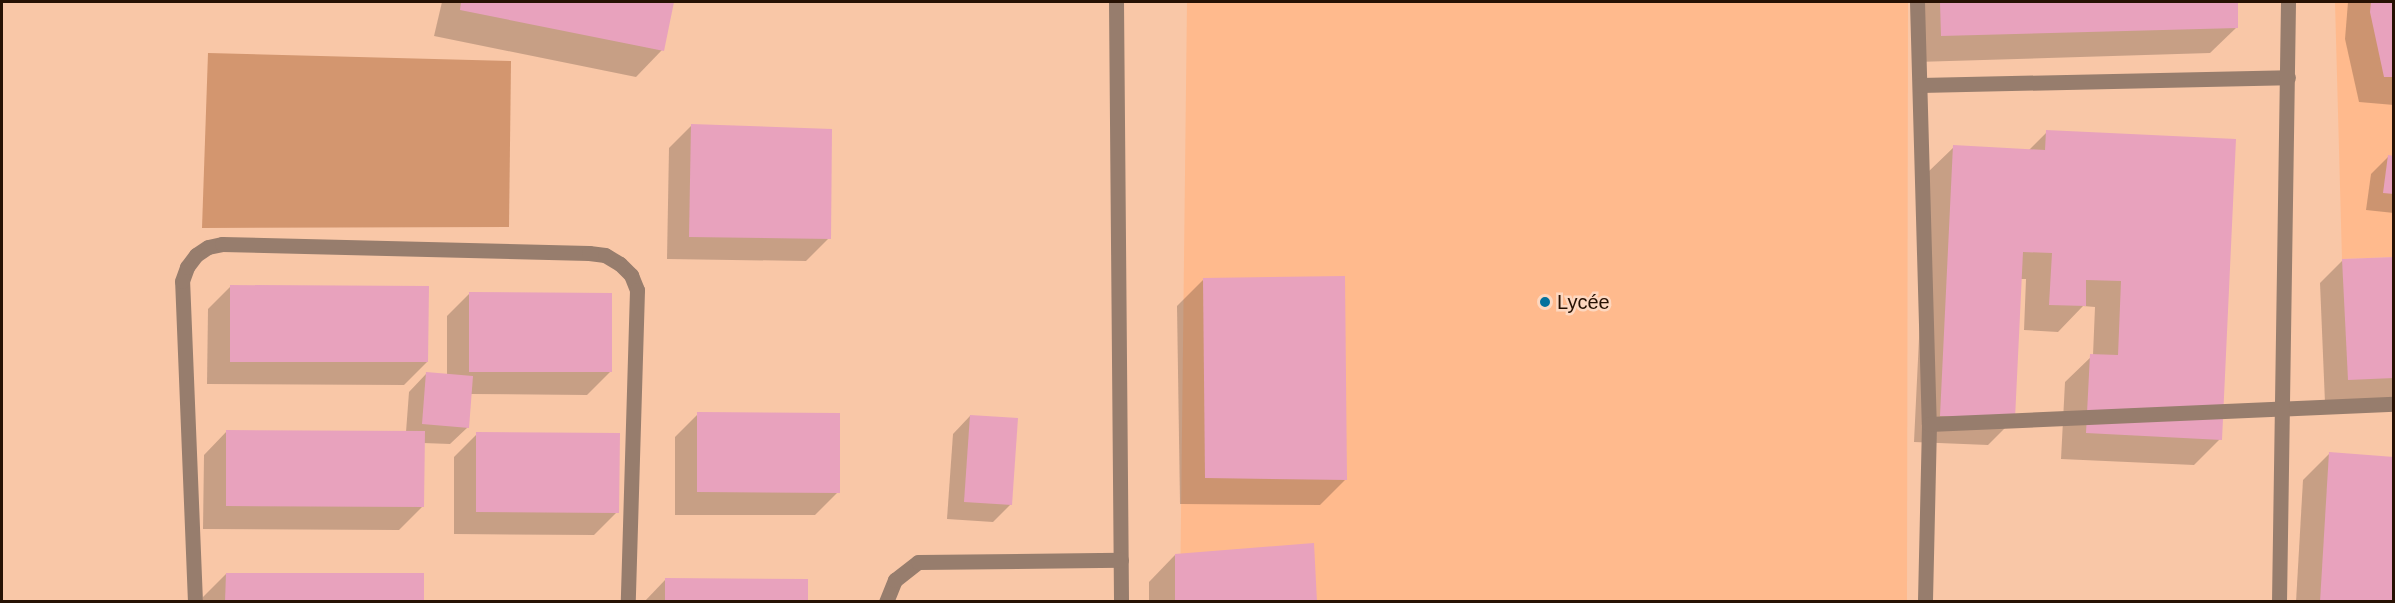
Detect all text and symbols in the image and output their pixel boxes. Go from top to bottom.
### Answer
place label: Lycée [1557,290,1610,314]
marker: Lycée [1538,295,1552,309]

